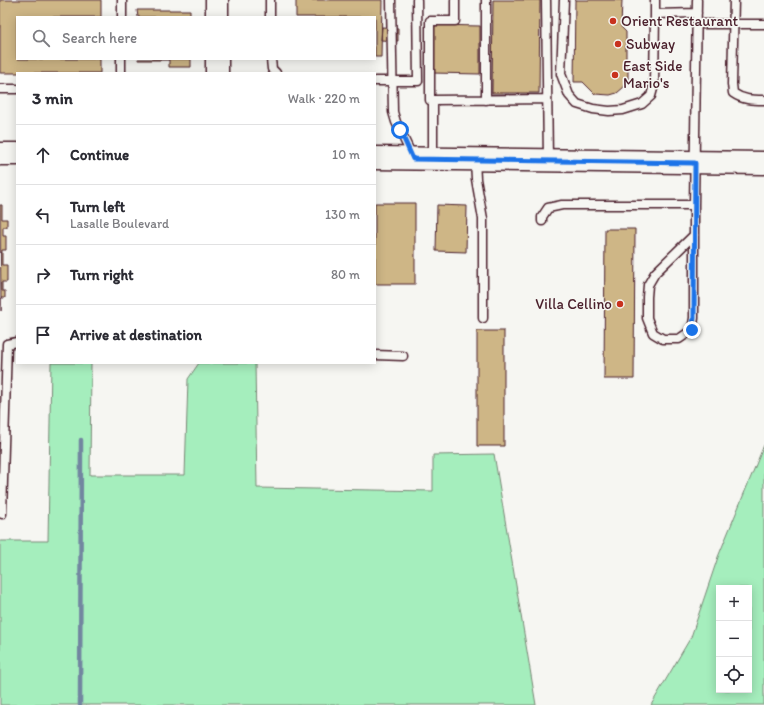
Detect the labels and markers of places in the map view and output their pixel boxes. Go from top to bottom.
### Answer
place label: Orient Restaurant [621,12,739,30]
marker: Orient Restaurant [608,16,618,26]
place label: Subway [626,35,675,53]
marker: Subway [613,39,623,49]
place label: East Side Mario's [623,57,682,92]
marker: East Side Mario's [610,70,620,80]
place label: Villa Cellino [535,295,612,313]
marker: Villa Cellino [615,299,625,309]

